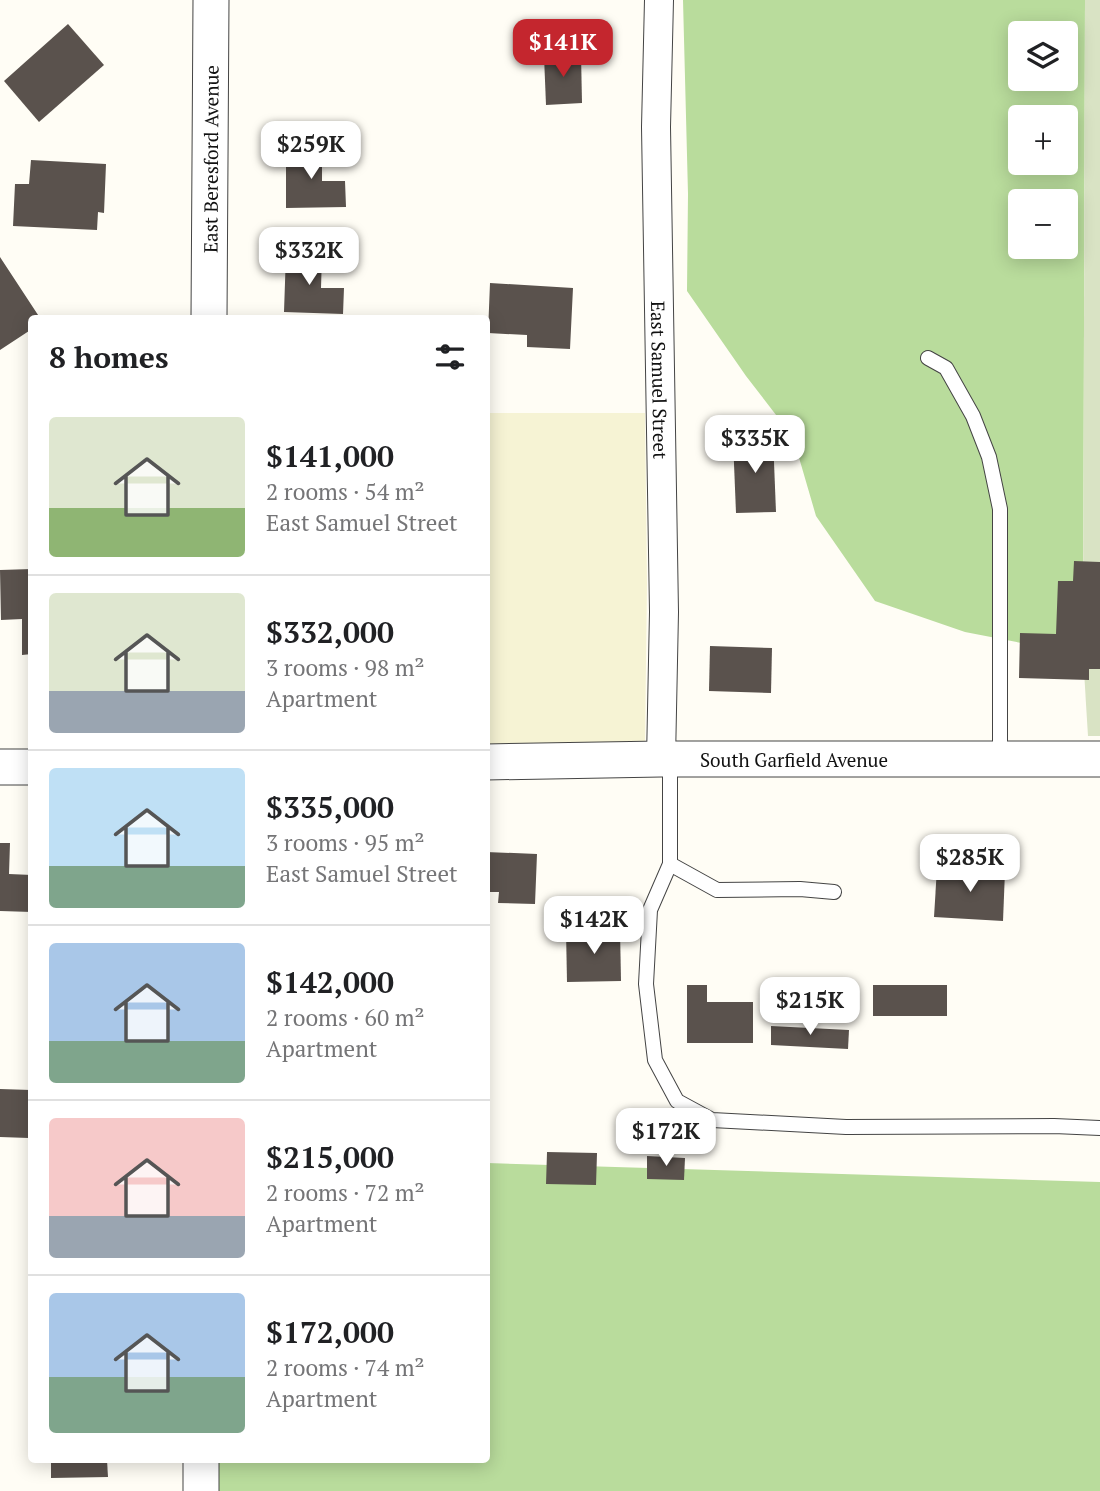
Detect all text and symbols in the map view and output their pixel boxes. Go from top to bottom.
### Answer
pin: $141K [514,20,612,79]
map controls [1008,21,1078,259]
button: layers [1008,21,1078,91]
text: $141K [529,26,597,57]
street label: East Beresford Avenue [197,65,223,253]
button: + [1008,105,1078,175]
pin: $259K [262,122,360,181]
text: $259K [277,128,345,159]
button: − [1008,189,1078,259]
pin: $332K [260,228,358,287]
text: $332K [275,234,343,265]
street label: East Samuel Street [646,301,674,459]
text: 8 homes [49,337,168,377]
icon: filters [431,338,469,376]
pin: $335K [706,416,804,475]
text: $335K [721,422,789,453]
text: $141,000 [266,436,394,476]
icon: home [105,445,189,529]
text: 2 rooms · 54 m² [266,476,425,507]
text: East Samuel Street [266,507,458,538]
text: $332,000 [266,612,394,652]
icon: home [105,621,189,705]
text: 3 rooms · 98 m² [266,652,425,683]
text: Apartment [266,683,377,714]
street label: South Garfield Avenue [700,747,888,772]
text: $335,000 [266,787,394,827]
icon: home [105,796,189,880]
text: 3 rooms · 95 m² [266,827,425,858]
pin: $285K [921,834,1019,894]
text: $285K [936,841,1004,872]
text: East Samuel Street [266,858,458,889]
pin: $142K [545,897,643,956]
text: $142K [560,903,628,934]
text: $142,000 [266,962,394,1002]
icon: home [105,971,189,1055]
pin: $215K [761,978,859,1037]
text: $215K [776,984,844,1015]
text: 2 rooms · 60 m² [266,1002,425,1033]
text: Apartment [266,1033,377,1064]
pin: $172K [617,1108,715,1168]
text: $172K [632,1115,700,1146]
text: $215,000 [266,1137,394,1177]
icon: home [105,1146,189,1230]
text: 2 rooms · 72 m² [266,1177,425,1208]
text: Apartment [266,1208,377,1239]
text: $172,000 [266,1312,394,1352]
icon: home [105,1321,189,1405]
text: 2 rooms · 74 m² [266,1352,425,1383]
text: Apartment [266,1383,377,1414]

